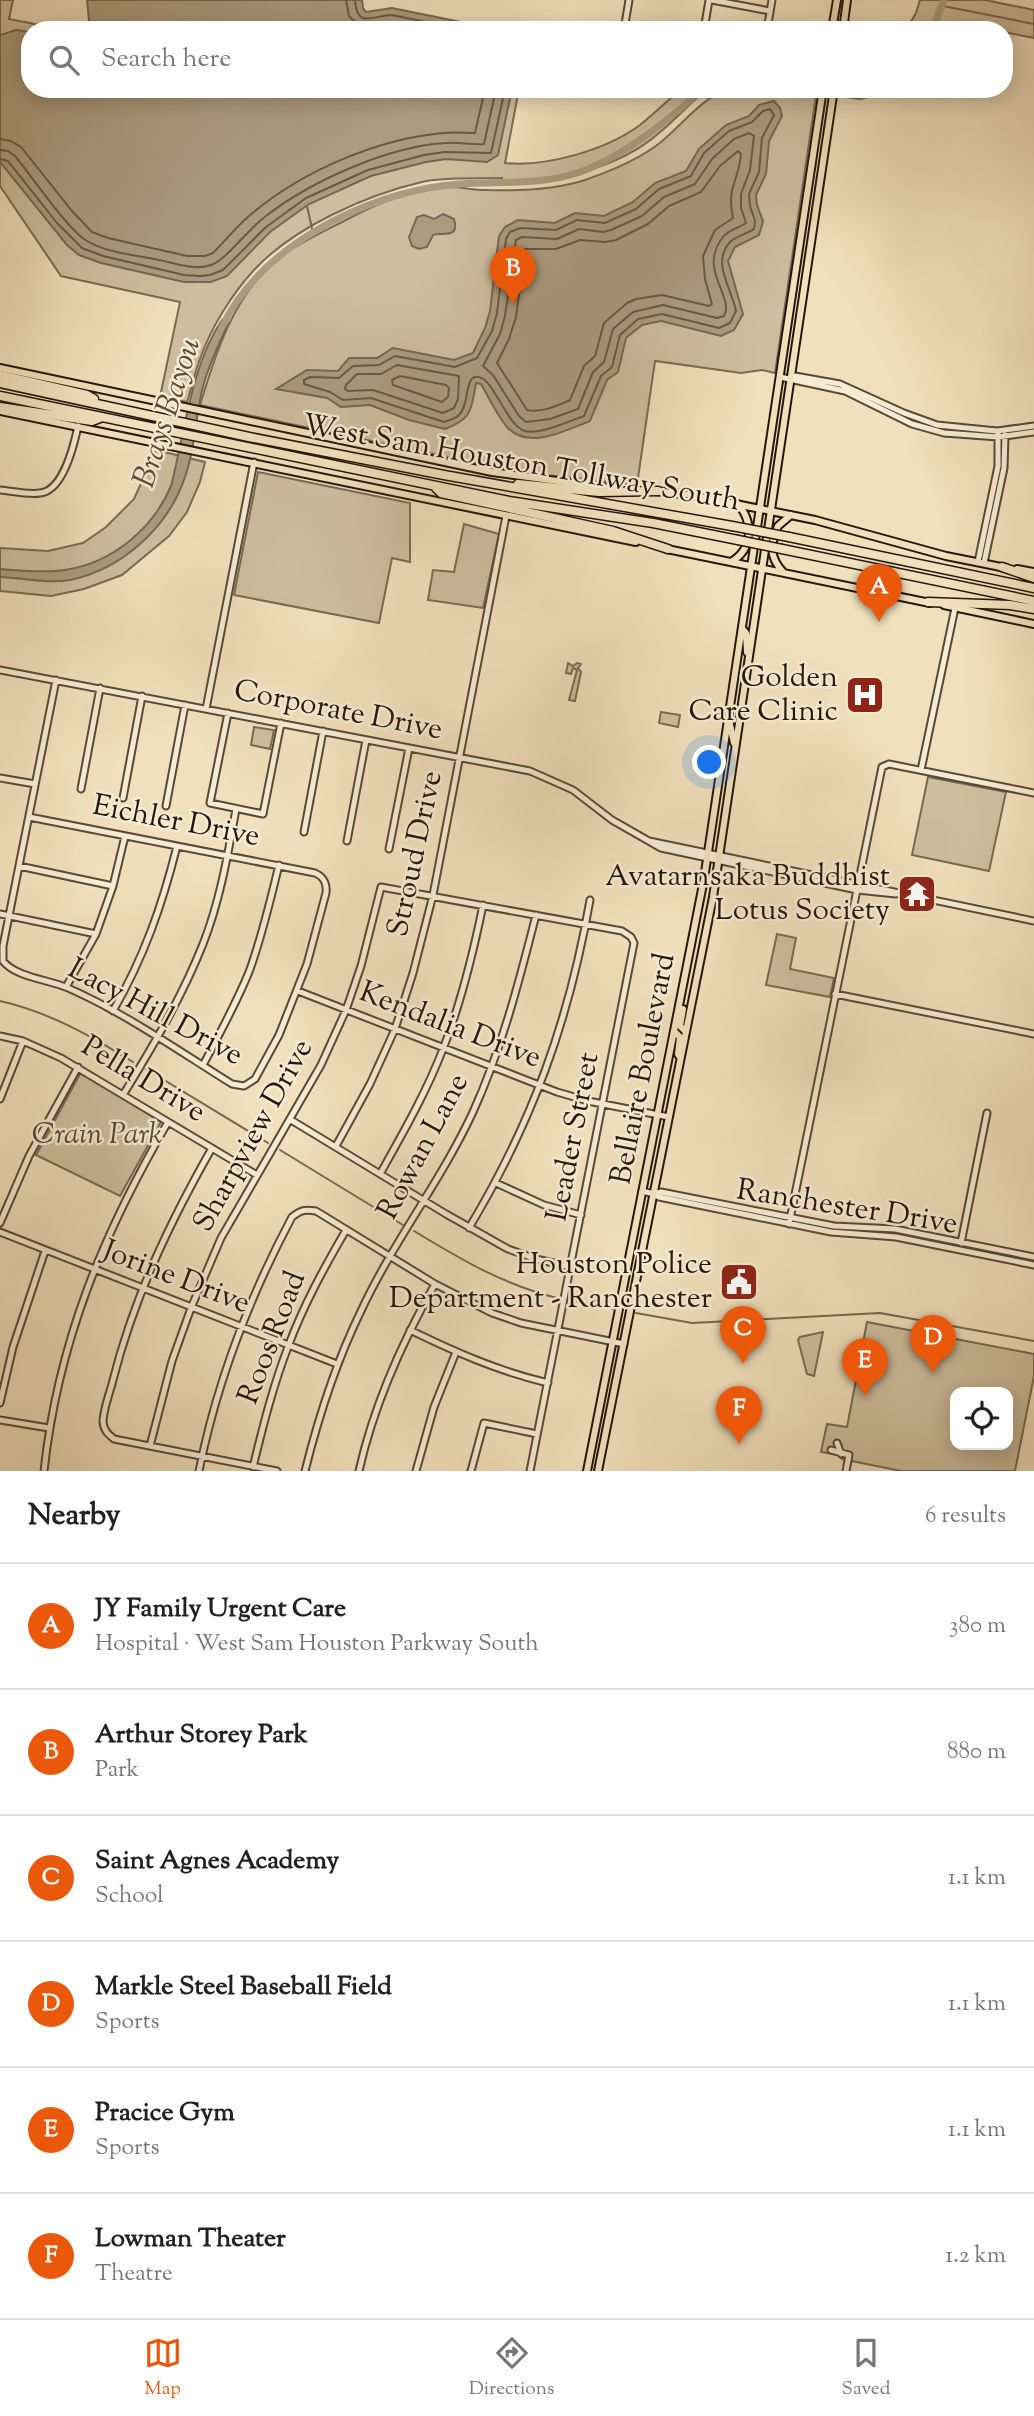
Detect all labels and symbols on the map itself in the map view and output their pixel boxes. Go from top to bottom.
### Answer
pin: B [490,246,536,304]
water label: Brays Bayou [122,332,214,494]
street label: West Sam Houston Tollway South [299,404,743,524]
pin: A [856,564,902,622]
place label: Golden Care Clinic [688,657,838,734]
street label: Corporate Drive [230,670,446,752]
hospital icon: Golden Care Clinic [844,674,886,716]
your location [692,745,726,779]
street label: Stroud Drive [377,767,455,941]
street label: Eichler Drive [89,785,263,859]
place label: Avatarnsaka Buddhist Lotus Society [605,856,890,933]
temple icon: Avatarnsaka Buddhist Lotus Society [896,873,938,915]
street label: Lacy Hill Drive [60,949,250,1077]
street label: Bellaire Boulevard [600,950,688,1188]
street label: Kendalia Drive [353,972,547,1080]
street label: Pella Drive [73,1026,213,1134]
street label: Sharpview Drive [183,1032,325,1240]
street label: Leader Street [537,1049,611,1225]
street label: Rowan Lane [367,1066,481,1228]
park label: Crain Park [32,1114,162,1157]
street label: Ranchester Drive [733,1169,961,1247]
street label: Jorine Drive [94,1229,256,1326]
place label: Houston Police Department - Ranchester [389,1244,712,1321]
public building icon: Houston Police Department - Ranchester [718,1261,760,1303]
street label: Roos Road [228,1265,318,1411]
pin: C [720,1306,766,1364]
pin: D [910,1315,956,1373]
pin: E [842,1338,888,1396]
pin: F [716,1386,762,1444]

